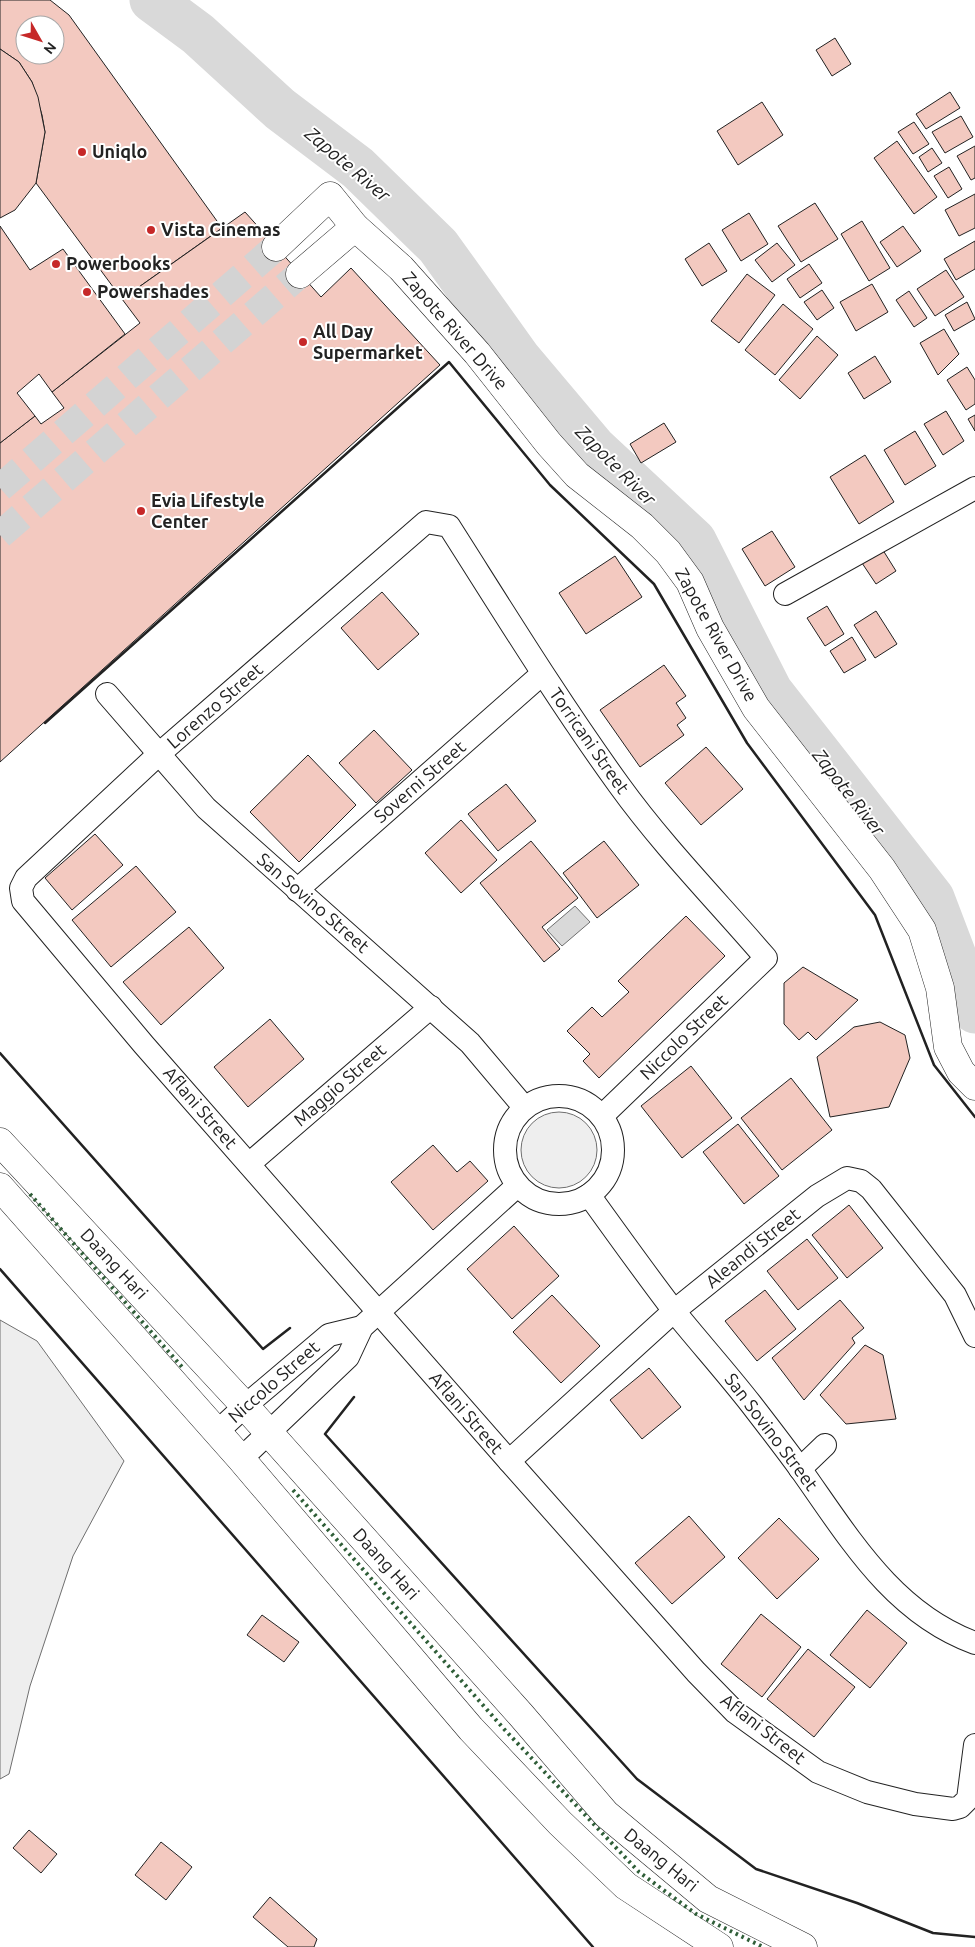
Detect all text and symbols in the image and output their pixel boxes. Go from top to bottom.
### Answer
north arrow [15,15,65,65]
text: N [41,39,60,57]
water label: Zapote River [300,121,396,206]
place label: Uniqlo [92,141,147,161]
marker: Uniqlo [76,146,88,158]
place label: Vista Cinemas [161,219,280,239]
marker: Vista Cinemas [145,224,157,236]
place label: Powerbooks [66,253,171,273]
marker: Powerbooks [50,258,62,270]
street label: Zapote River Drive [399,267,512,393]
place label: Powershades [97,281,209,301]
marker: Powershades [81,286,93,298]
place label: All Day Supermarket [313,321,423,362]
marker: All Day Supermarket [297,336,309,348]
water label: Zapote River [571,420,661,510]
place label: Evia Lifestyle Center [151,490,265,531]
marker: Evia Lifestyle Center [135,505,147,517]
street label: Zapote River Drive [672,564,762,705]
street label: Lorenzo Street [163,658,266,752]
street label: Torricani Street [546,684,634,797]
street label: Soverni Street [370,736,469,826]
water label: Zapote River [808,743,890,840]
street label: San Sovino Street [254,848,374,956]
street label: Niccolo Street [635,989,731,1083]
street label: Maggio Street [289,1039,389,1129]
street label: Aflani Street [160,1062,242,1152]
street label: Aleandi Street [701,1203,803,1291]
street label: Daang Hari [77,1224,152,1303]
street label: Niccolo Street [224,1336,323,1426]
street label: Aflani Street [426,1367,508,1457]
street label: San Sovino Street [721,1369,822,1494]
street label: Daang Hari [350,1524,424,1603]
street label: Aflani Street [717,1689,810,1767]
street label: Daang Hari [621,1823,702,1895]

